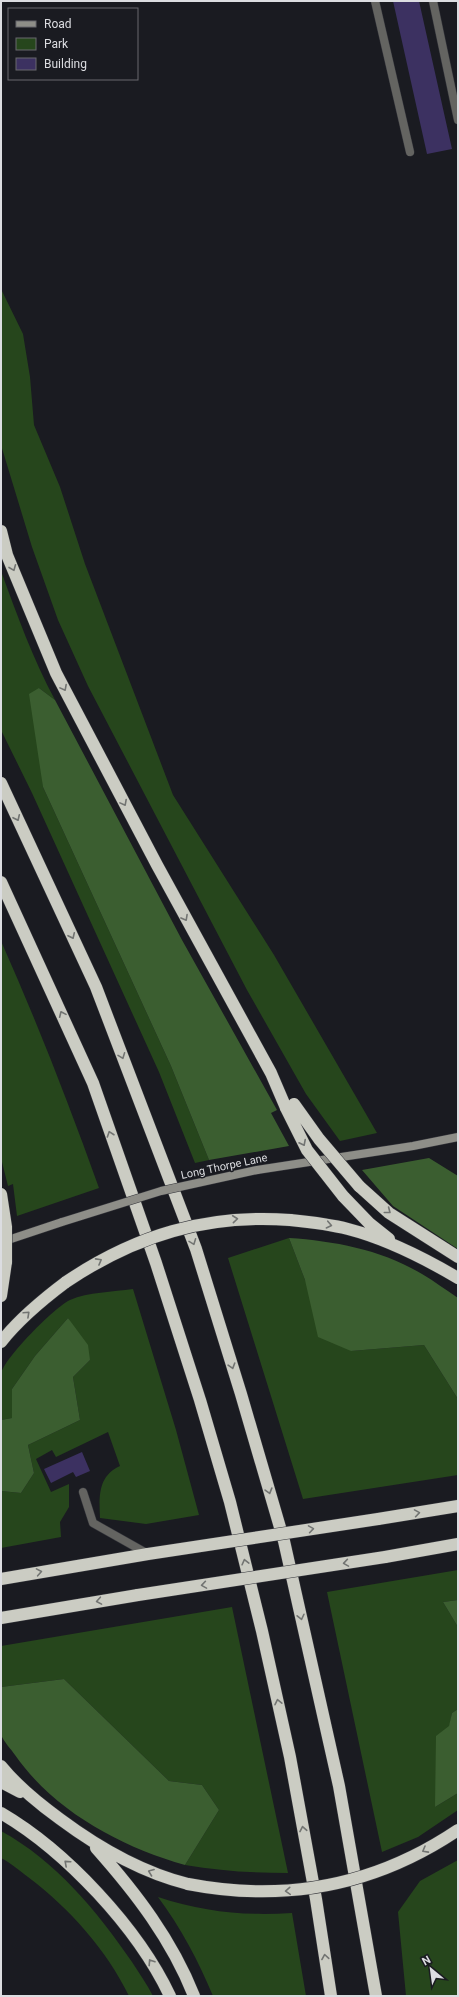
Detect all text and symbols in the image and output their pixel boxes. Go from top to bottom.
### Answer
legend [8,8,138,80]
text: Road [44,17,72,31]
text: Park [44,37,69,51]
text: Building [44,57,87,71]
one-way arrow [8,564,16,572]
one-way arrow [59,684,66,691]
one-way arrow [119,799,127,806]
one-way arrow [12,814,20,822]
one-way arrow [181,914,188,921]
one-way arrow [67,932,75,940]
one-way arrow [58,1011,66,1018]
one-way arrow [117,1053,125,1060]
one-way arrow [107,1131,115,1138]
one-way arrow [298,1139,306,1146]
street label: Long Thorpe Lane [180,1151,269,1182]
one-way arrow [384,1207,391,1214]
one-way arrow [232,1215,238,1224]
one-way arrow [326,1221,332,1229]
one-way arrow [189,1238,197,1245]
one-way arrow [95,1258,102,1265]
one-way arrow [23,1312,30,1319]
one-way arrow [227,1362,236,1369]
one-way arrow [264,1487,273,1494]
one-way arrow [414,1509,420,1518]
one-way arrow [308,1525,314,1534]
one-way arrow [343,1558,349,1567]
one-way arrow [241,1559,249,1565]
one-way arrow [36,1568,43,1577]
one-way arrow [201,1580,207,1588]
one-way arrow [96,1596,102,1605]
one-way arrow [296,1613,304,1620]
one-way arrow [274,1699,282,1705]
one-way arrow [300,1826,308,1832]
one-way arrow [422,1846,429,1853]
one-way arrow [65,1861,72,1868]
one-way arrow [147,1869,154,1877]
one-way arrow [285,1887,291,1896]
north arrow [411,1949,451,1989]
text: N [420,1953,433,1968]
one-way arrow [321,1954,330,1961]
one-way arrow [148,1959,156,1966]

